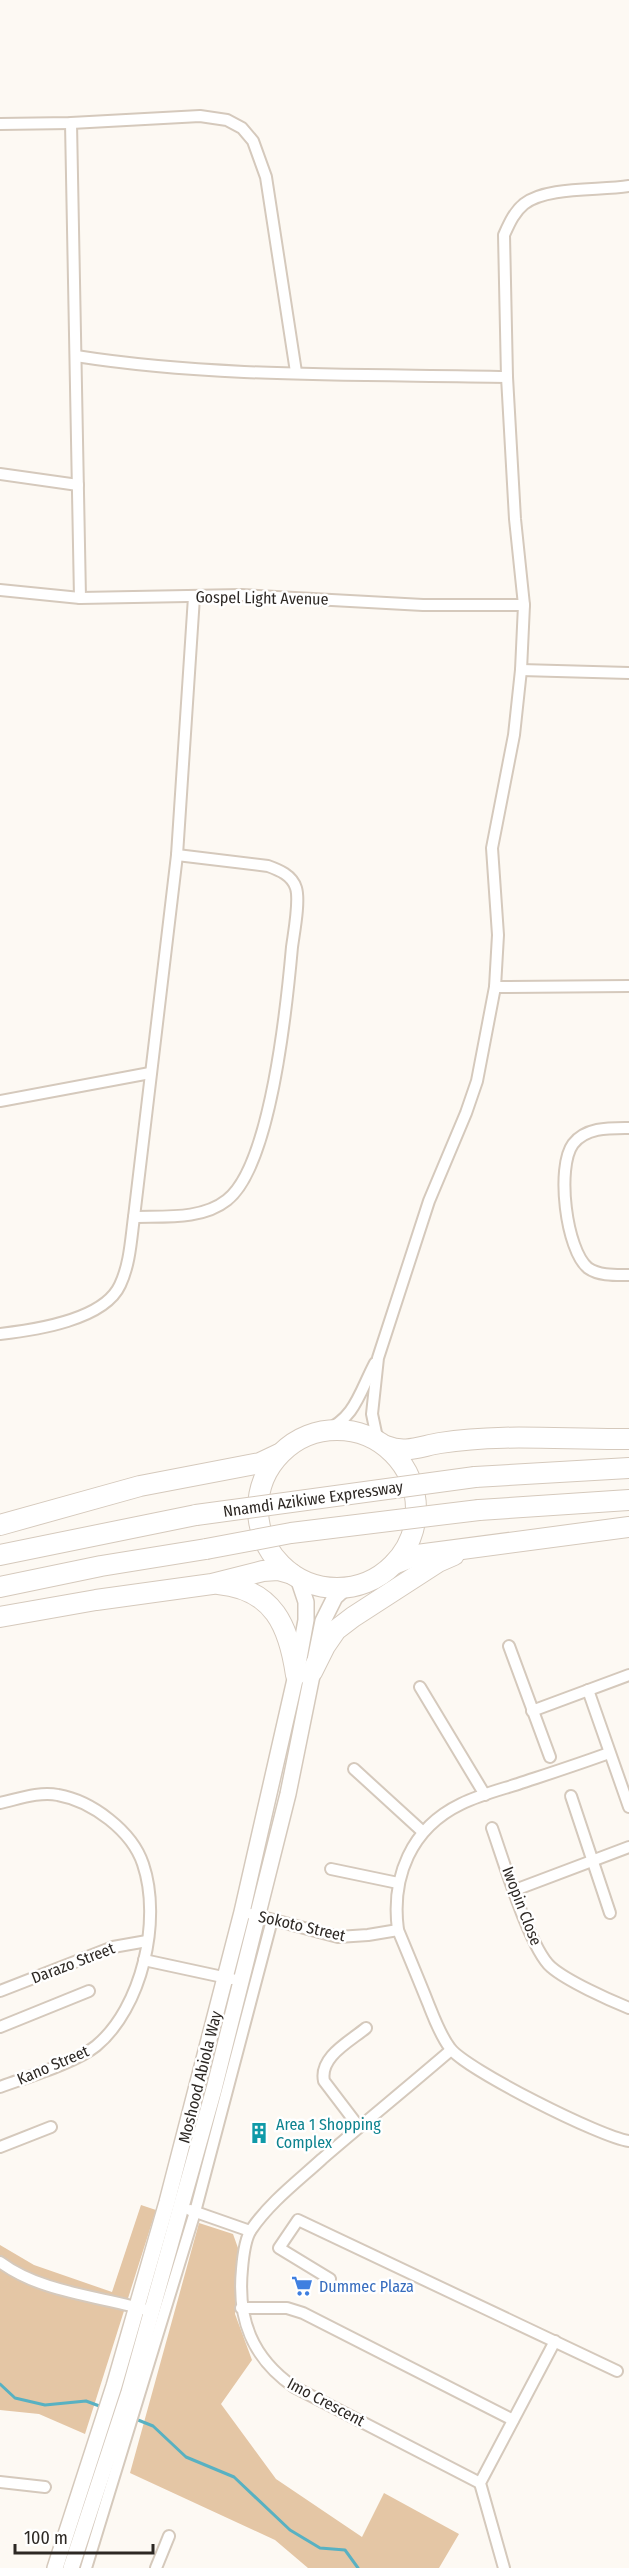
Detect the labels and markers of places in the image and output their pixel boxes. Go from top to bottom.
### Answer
place label: Area 1 Shopping Complex [276,2115,381,2152]
building icon: Area 1 Shopping Complex [247,2121,271,2145]
supermarket icon: Dummec Plaza [290,2274,314,2298]
place label: Dummec Plaza [319,2277,414,2296]

